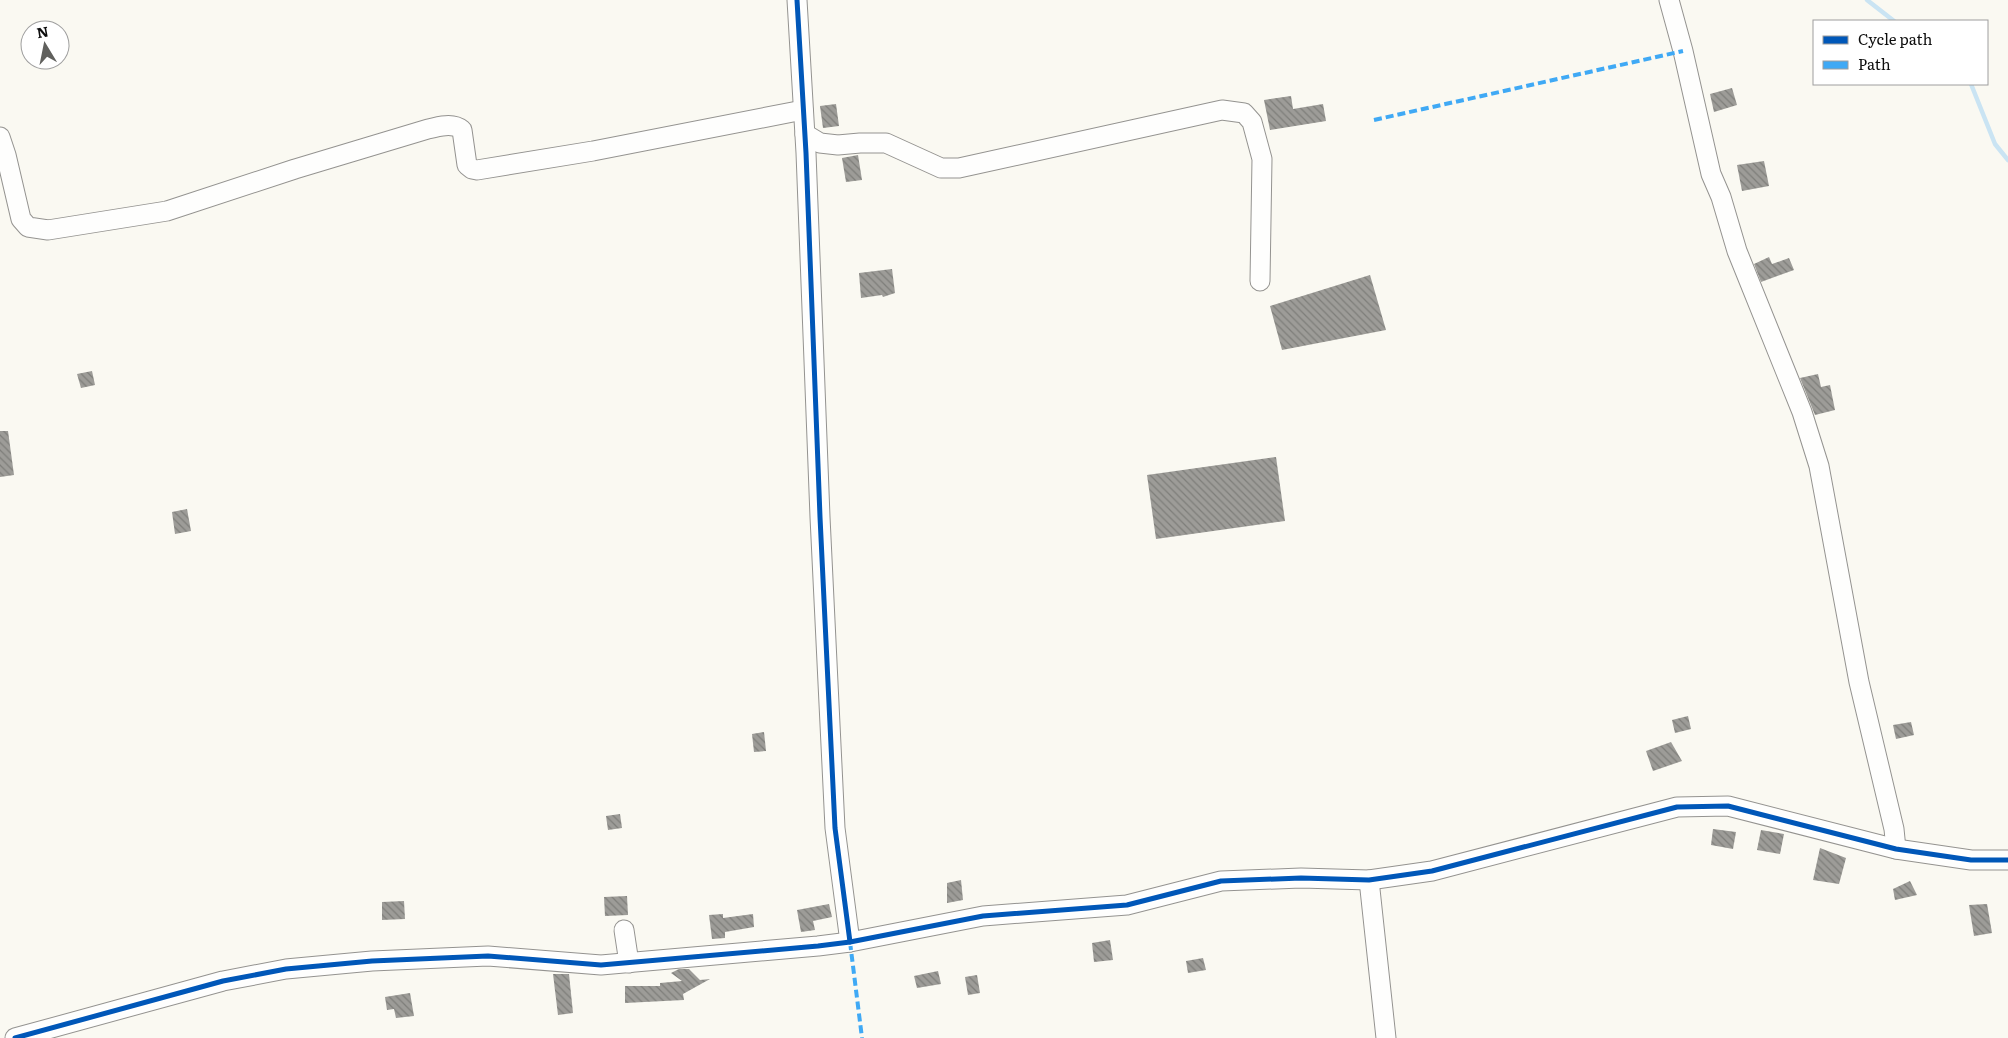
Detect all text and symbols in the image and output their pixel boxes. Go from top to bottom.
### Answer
north arrow [20,20,70,70]
text: N [35,20,50,42]
legend [1813,20,1988,85]
text: Cycle path [1858,27,1933,50]
text: Path [1858,52,1891,75]

